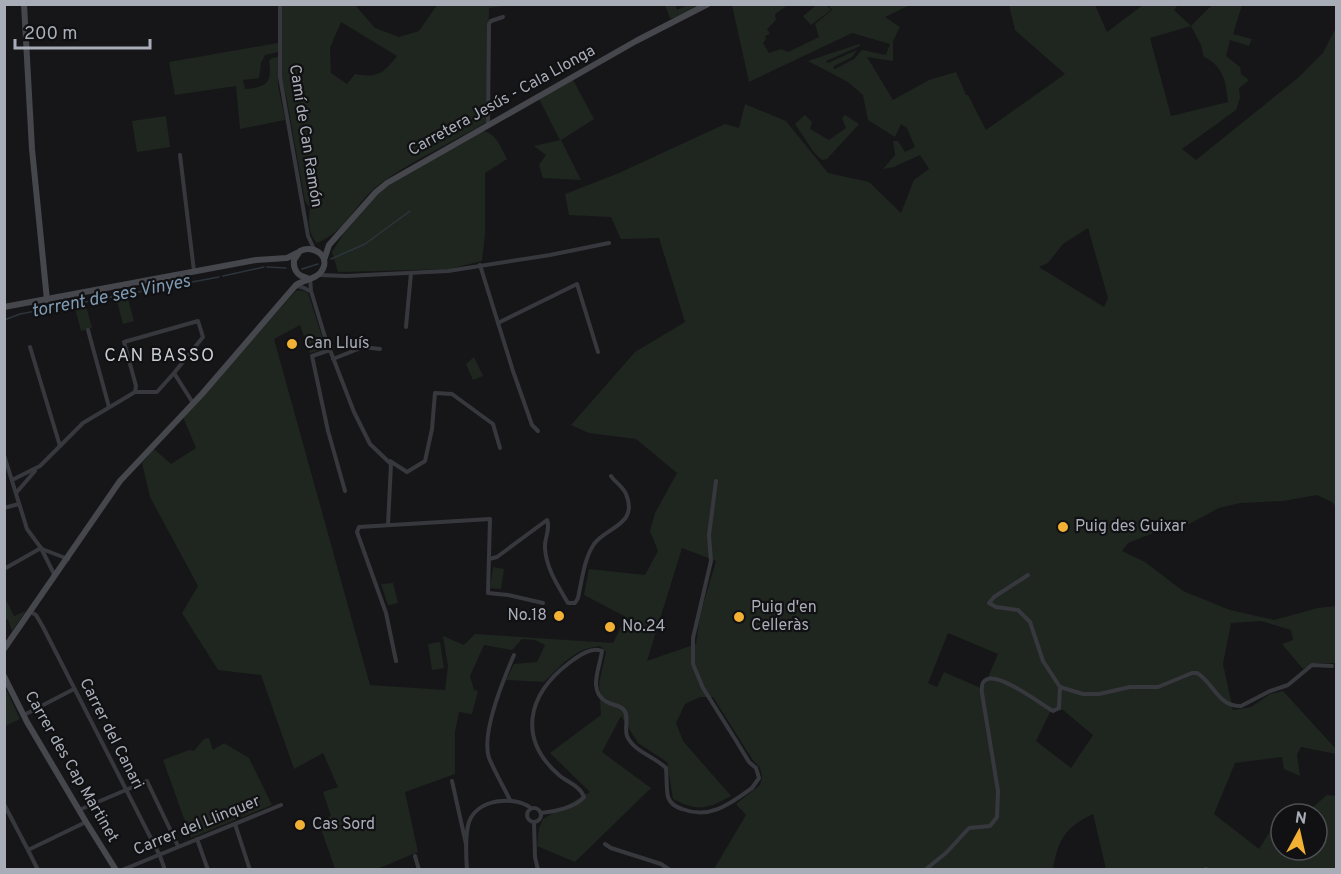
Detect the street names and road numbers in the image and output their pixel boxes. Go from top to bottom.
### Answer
street label: Carretera Jesús - Cala Llonga [405,41,599,161]
street label: Camí de Can Ramón [284,63,326,209]
street label: Carrer del Canari [74,675,148,793]
street label: Carrer des Cap Martinet [20,688,122,846]
street label: Carrer del Llinquer [131,792,263,860]

